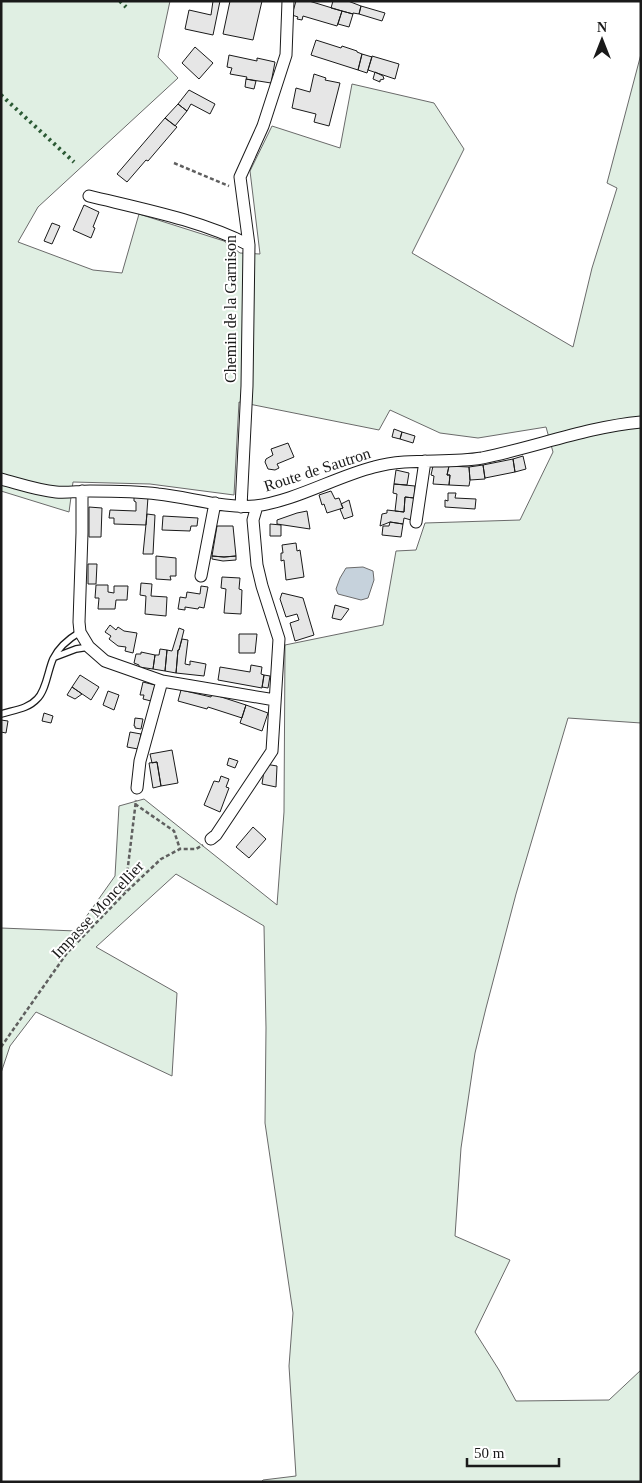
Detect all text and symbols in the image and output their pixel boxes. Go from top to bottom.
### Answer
north arrow [577,15,627,65]
text: N [597,20,607,35]
street label: Chemin de la Garnison [222,235,239,383]
street label: Route de Sautron [262,444,373,495]
street label: Impasse Moncellier [48,857,148,962]
scale bar [467,1436,560,1468]
text: 50 m [474,1445,505,1461]

